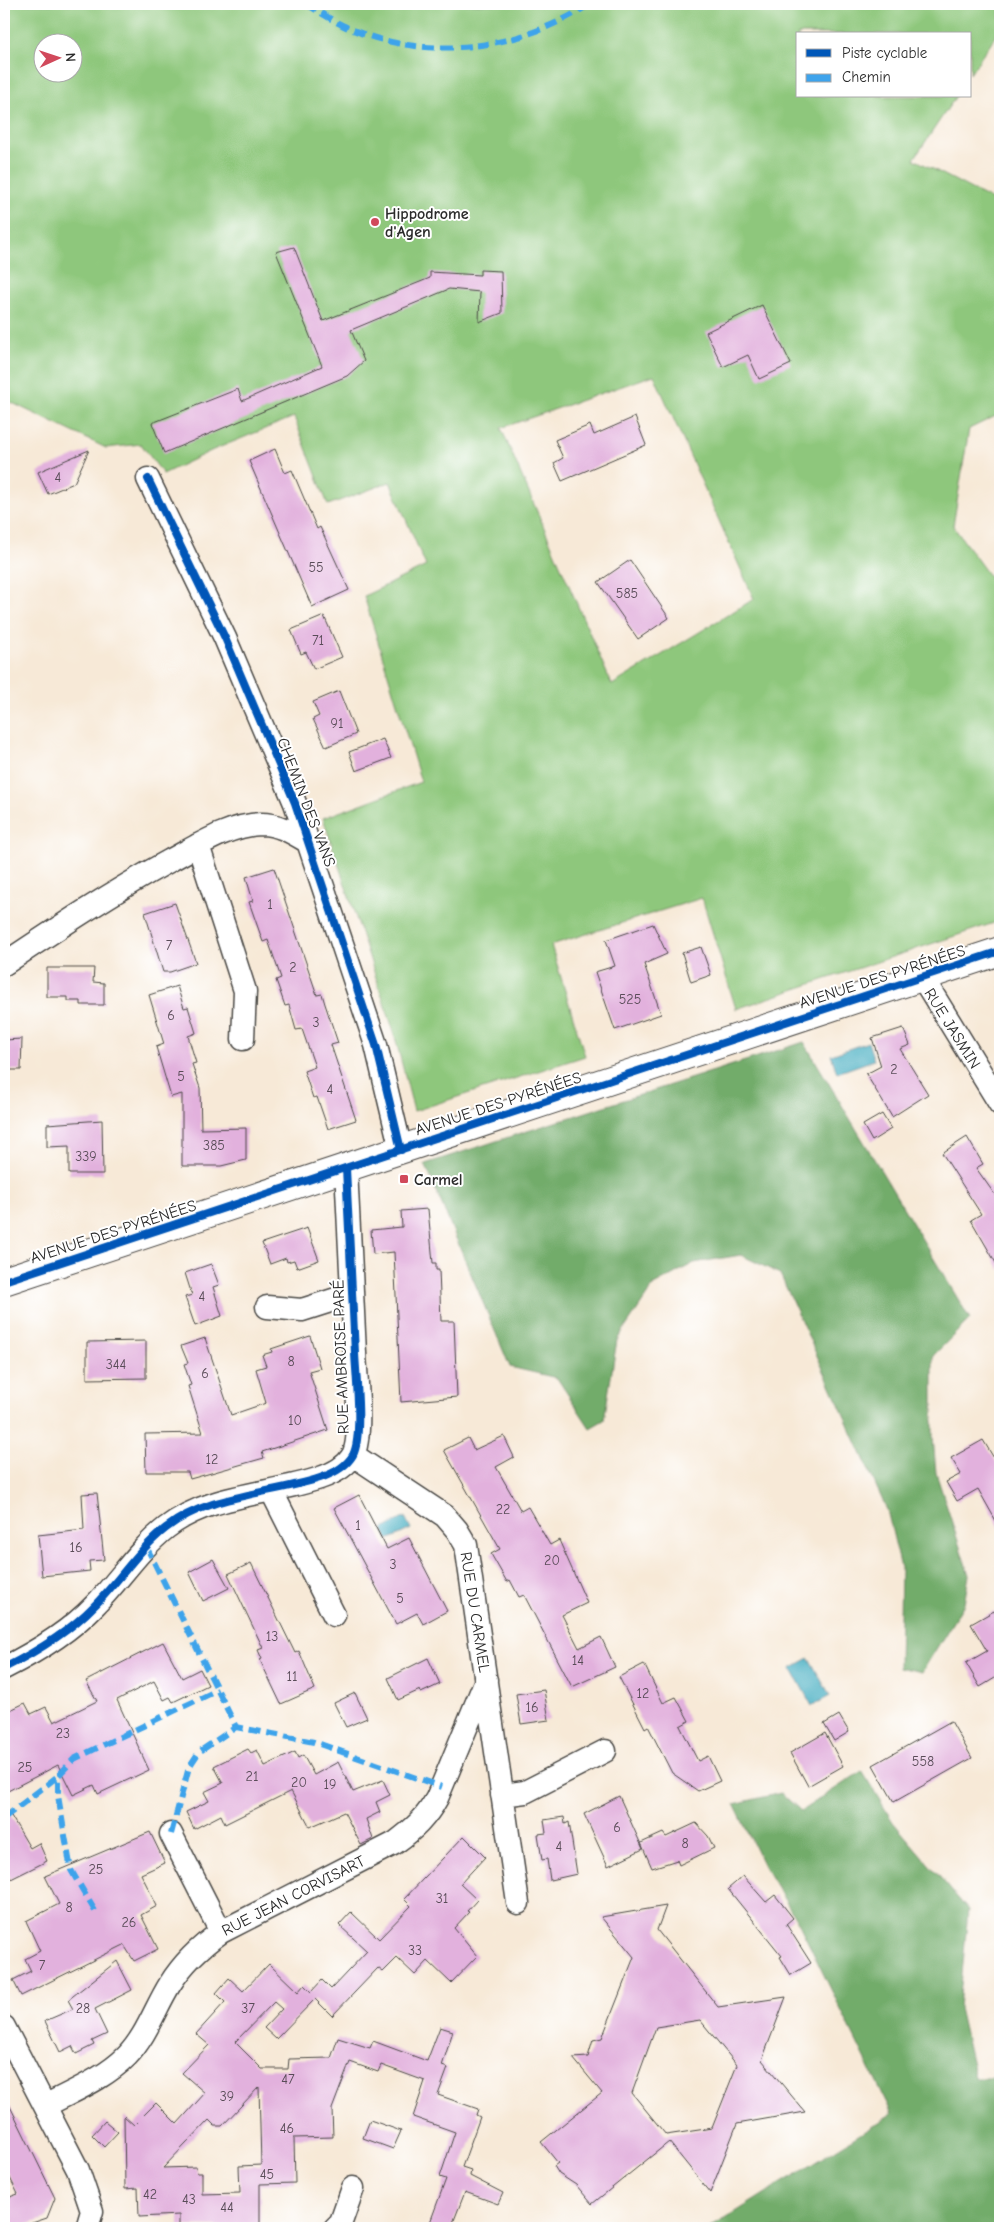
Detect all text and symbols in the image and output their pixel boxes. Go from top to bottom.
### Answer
north arrow [32,32,82,82]
legend [796,32,972,98]
text: Piste cyclable [842,44,928,62]
text: N [62,52,79,62]
text: Chemin [842,68,891,86]
place label: Hippodrome d'Agen [385,205,469,241]
marker: Hippodrome d'Agen [369,216,381,228]
house number: 4 [55,469,62,486]
house number: 55 [308,559,324,576]
house number: 585 [616,585,638,602]
house number: 71 [312,632,324,649]
house number: 91 [331,715,343,732]
street label: CHEMIN DES VANS [273,735,339,870]
house number: 1 [267,896,273,913]
house number: 7 [166,937,173,954]
street label: AVENUE DES PYRÉNÉES [797,941,968,1012]
house number: 2 [289,959,297,976]
street label: RUE JASMIN [920,985,984,1072]
house number: 525 [619,991,641,1008]
house number: 6 [167,1007,175,1024]
house number: 3 [312,1014,320,1031]
house number: 2 [890,1061,898,1078]
house number: 5 [177,1068,185,1085]
street label: AVENUE DES PYRÉNÉES [413,1068,584,1139]
house number: 4 [327,1081,334,1098]
house number: 385 [203,1137,225,1154]
house number: 339 [75,1148,97,1165]
place label: Carmel [414,1171,463,1189]
marker: Carmel [398,1173,410,1185]
street label: AVENUE DES PYRÉNÉES [28,1196,199,1267]
street label: RUE AMBROISE PARÉ [328,1279,353,1435]
house number: 4 [199,1288,206,1305]
house number: 8 [287,1353,295,1370]
house number: 344 [106,1356,127,1373]
house number: 6 [201,1365,209,1382]
house number: 10 [288,1412,302,1429]
house number: 12 [206,1451,218,1468]
house number: 22 [496,1501,510,1518]
house number: 1 [355,1517,361,1534]
house number: 16 [69,1539,83,1556]
street label: RUE DU CARMEL [457,1551,493,1674]
house number: 20 [544,1552,560,1569]
house number: 3 [389,1556,397,1573]
house number: 5 [396,1590,404,1607]
house number: 13 [266,1628,278,1645]
house number: 14 [572,1652,584,1669]
house number: 11 [286,1668,298,1685]
house number: 12 [637,1685,649,1702]
house number: 16 [525,1699,539,1716]
house number: 23 [56,1725,70,1742]
house number: 558 [912,1753,934,1770]
house number: 25 [18,1759,32,1776]
house number: 21 [246,1768,258,1785]
house number: 20 [291,1774,307,1791]
house number: 19 [324,1776,336,1793]
house number: 6 [613,1819,621,1836]
house number: 8 [681,1835,689,1852]
house number: 4 [556,1838,563,1855]
street label: RUE JEAN CORVISART [219,1852,369,1940]
house number: 25 [89,1861,103,1878]
house number: 31 [436,1890,448,1907]
house number: 8 [65,1899,73,1916]
house number: 26 [122,1914,136,1931]
house number: 33 [408,1942,422,1959]
house number: 7 [39,1957,46,1974]
house number: 28 [76,2000,90,2017]
house number: 37 [241,2000,255,2017]
house number: 47 [281,2071,295,2088]
house number: 39 [220,2088,234,2105]
house number: 46 [280,2120,294,2137]
house number: 45 [260,2166,274,2183]
house number: 42 [143,2186,157,2203]
house number: 43 [182,2191,196,2208]
house number: 44 [220,2199,234,2216]

